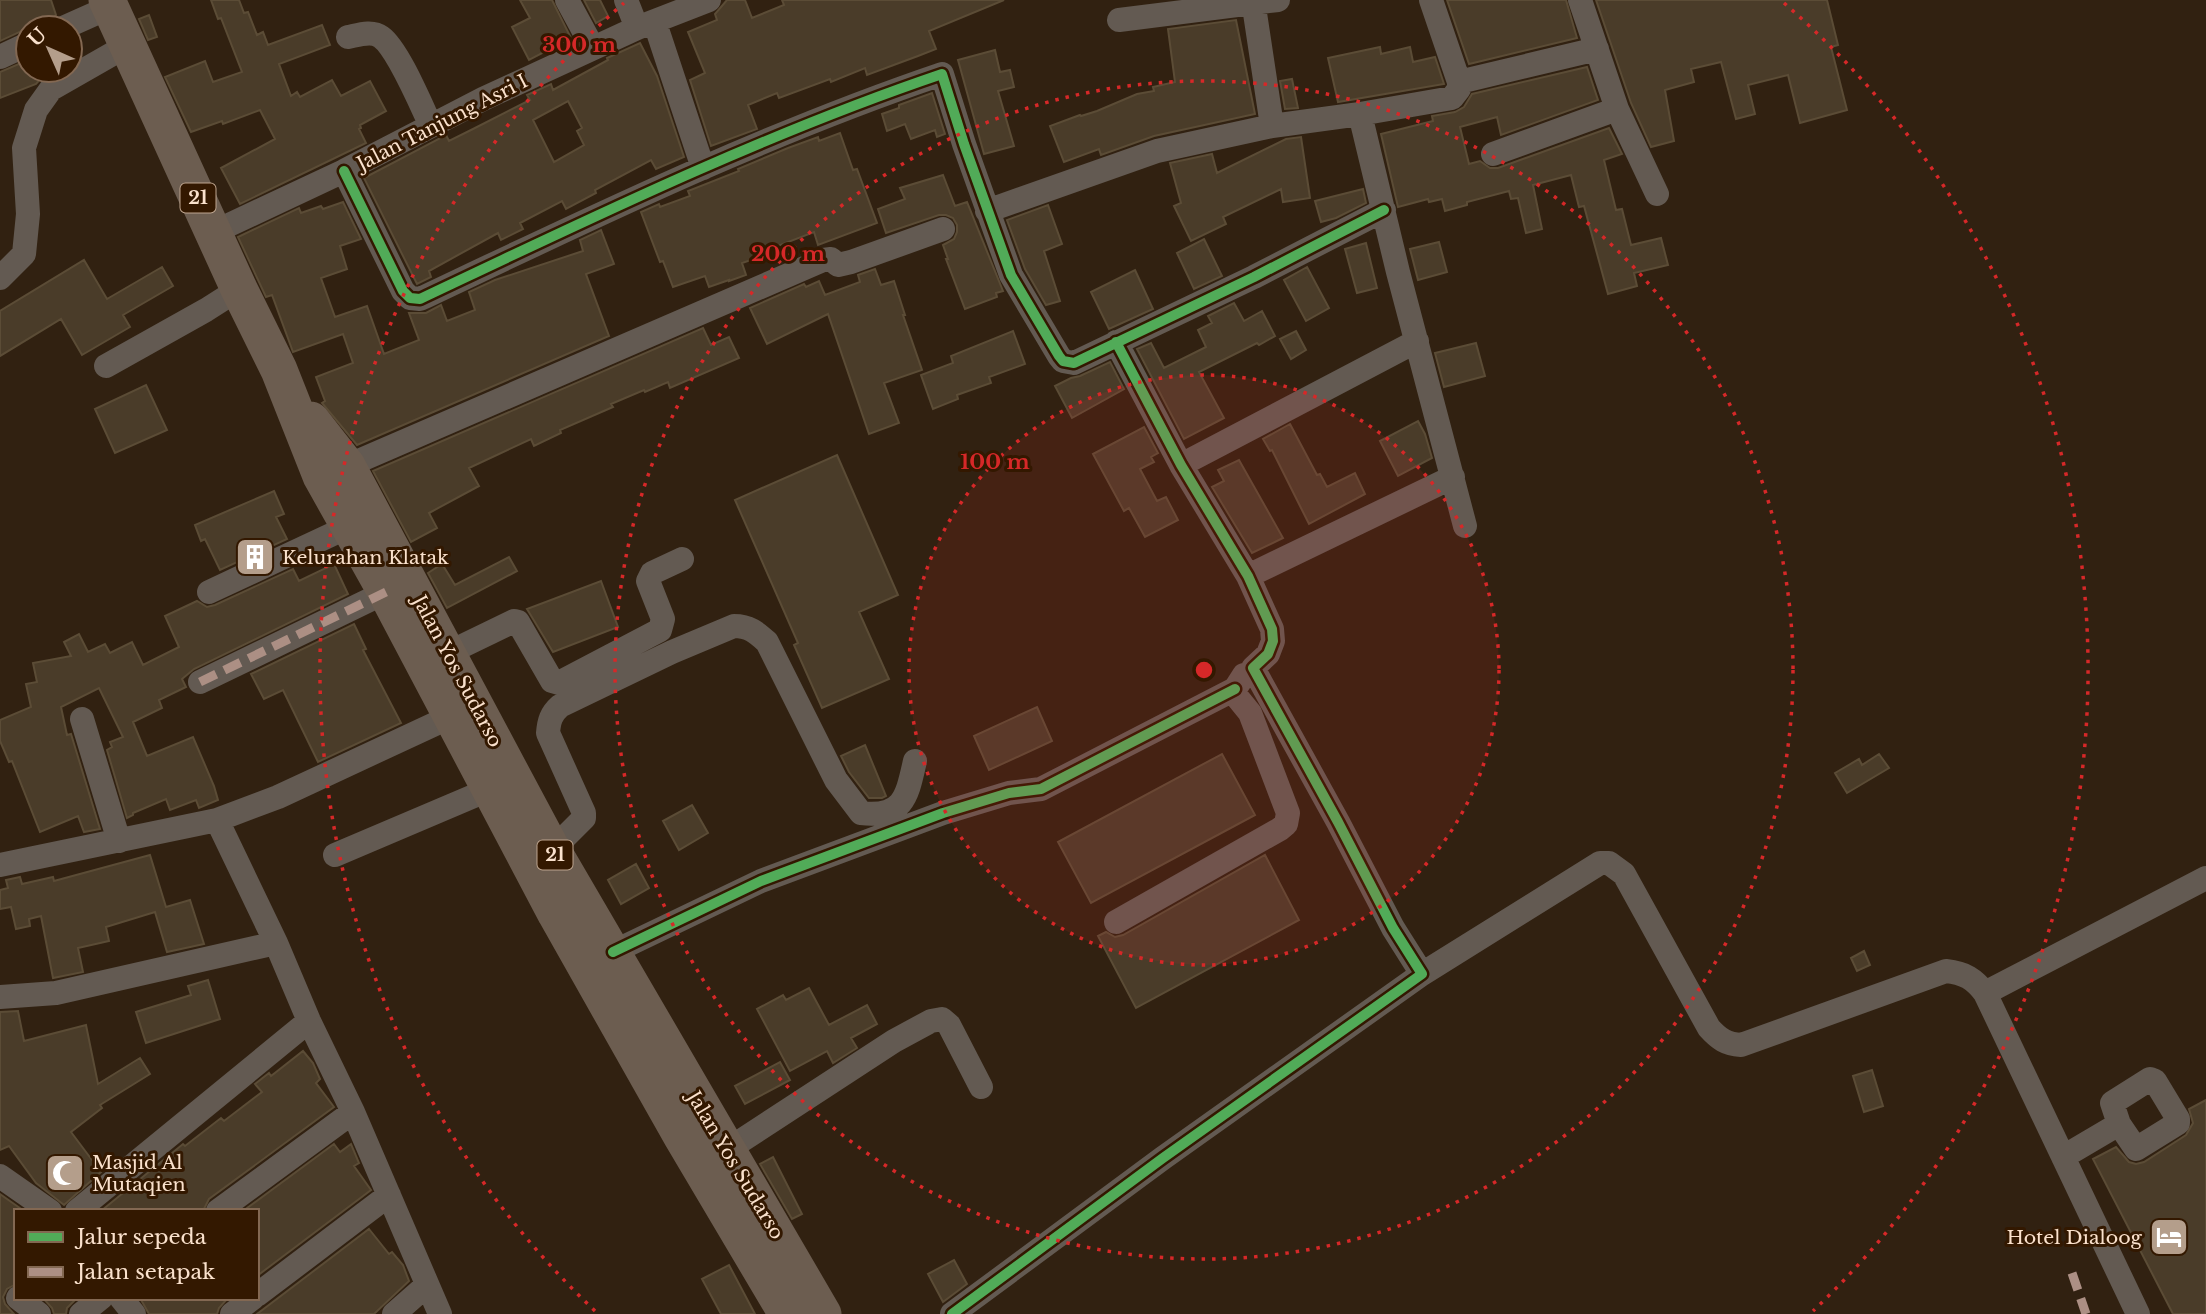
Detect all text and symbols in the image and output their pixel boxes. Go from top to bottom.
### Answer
north arrow [14,14,84,84]
text: U [23,23,52,51]
text: 300 m [542,32,616,58]
street label: Jalan Tanjung Asri I [350,69,532,177]
road number: 21 [180,183,216,212]
text: 200 m [751,241,825,267]
text: 100 m [960,449,1030,475]
building icon: Kelurahan Klatak [234,536,276,578]
place label: Kelurahan Klatak [282,546,449,569]
street label: Jalan Yos Sudarso [406,589,507,751]
centre of rings [1192,658,1216,682]
road number: 21 [538,840,572,870]
street label: Jalan Yos Sudarso [681,1084,789,1244]
place label: Masjid Al Mutaqien [92,1151,186,1196]
mosque icon: Masjid Al Mutaqien [44,1152,86,1194]
legend [14,1209,259,1300]
hotel icon: Hotel Dialoog [2148,1216,2190,1258]
text: Jalur sepeda [74,1224,207,1250]
place label: Hotel Dialoog [2007,1226,2143,1249]
text: Jalan setapak [74,1259,215,1285]

